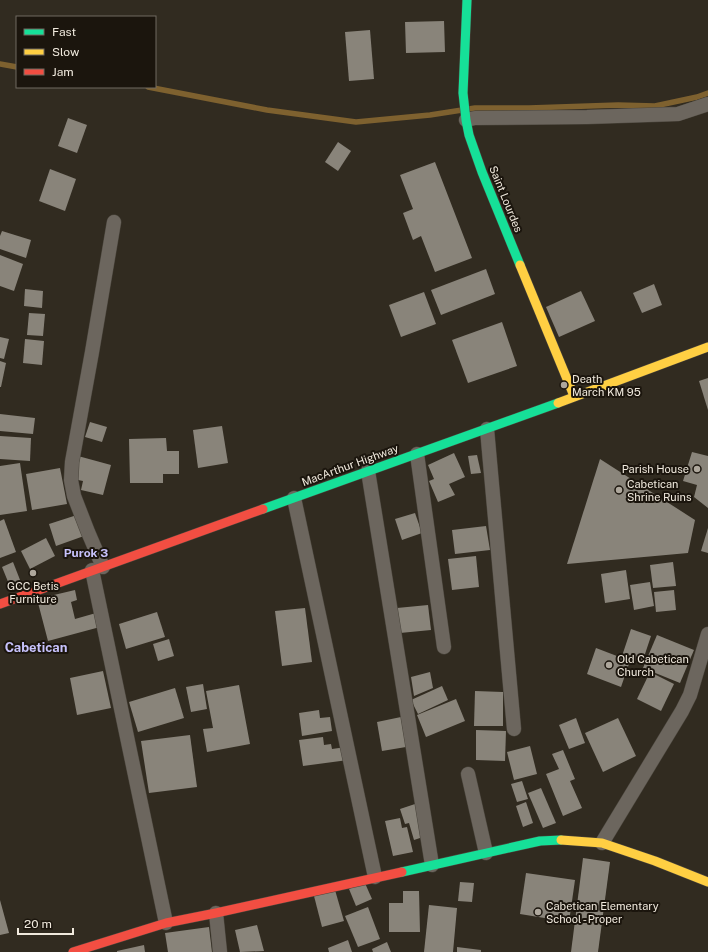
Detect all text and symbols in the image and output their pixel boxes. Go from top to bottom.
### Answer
legend [16,16,156,88]
text: Fast [52,25,77,39]
text: Slow [52,45,80,59]
text: Jam [52,65,74,79]
street label: Saint Lourdes [487,164,525,234]
place label: Death March KM 95 [572,373,641,398]
marker: Death March KM 95 [559,380,569,390]
street label: MacArthur Highway [300,442,400,488]
place label: Parish House [622,463,689,475]
marker: Parish House [692,464,702,474]
place label: Cabetican Shrine Ruins [627,478,692,503]
marker: Cabetican Shrine Ruins [614,485,624,495]
district label: Purok 3 [64,546,108,560]
marker: GCC Betis Furniture [28,568,38,578]
place label: GCC Betis Furniture [7,580,59,605]
district label: Cabetican [5,640,67,655]
place label: Old Cabetican Church [617,653,689,678]
marker: Old Cabetican Church [604,660,614,670]
place label: Cabetican Elementary School - Proper [546,900,659,925]
marker: Cabetican Elementary School - Proper [533,907,543,917]
scale bar [18,910,73,936]
text: 20 m [24,917,52,931]

